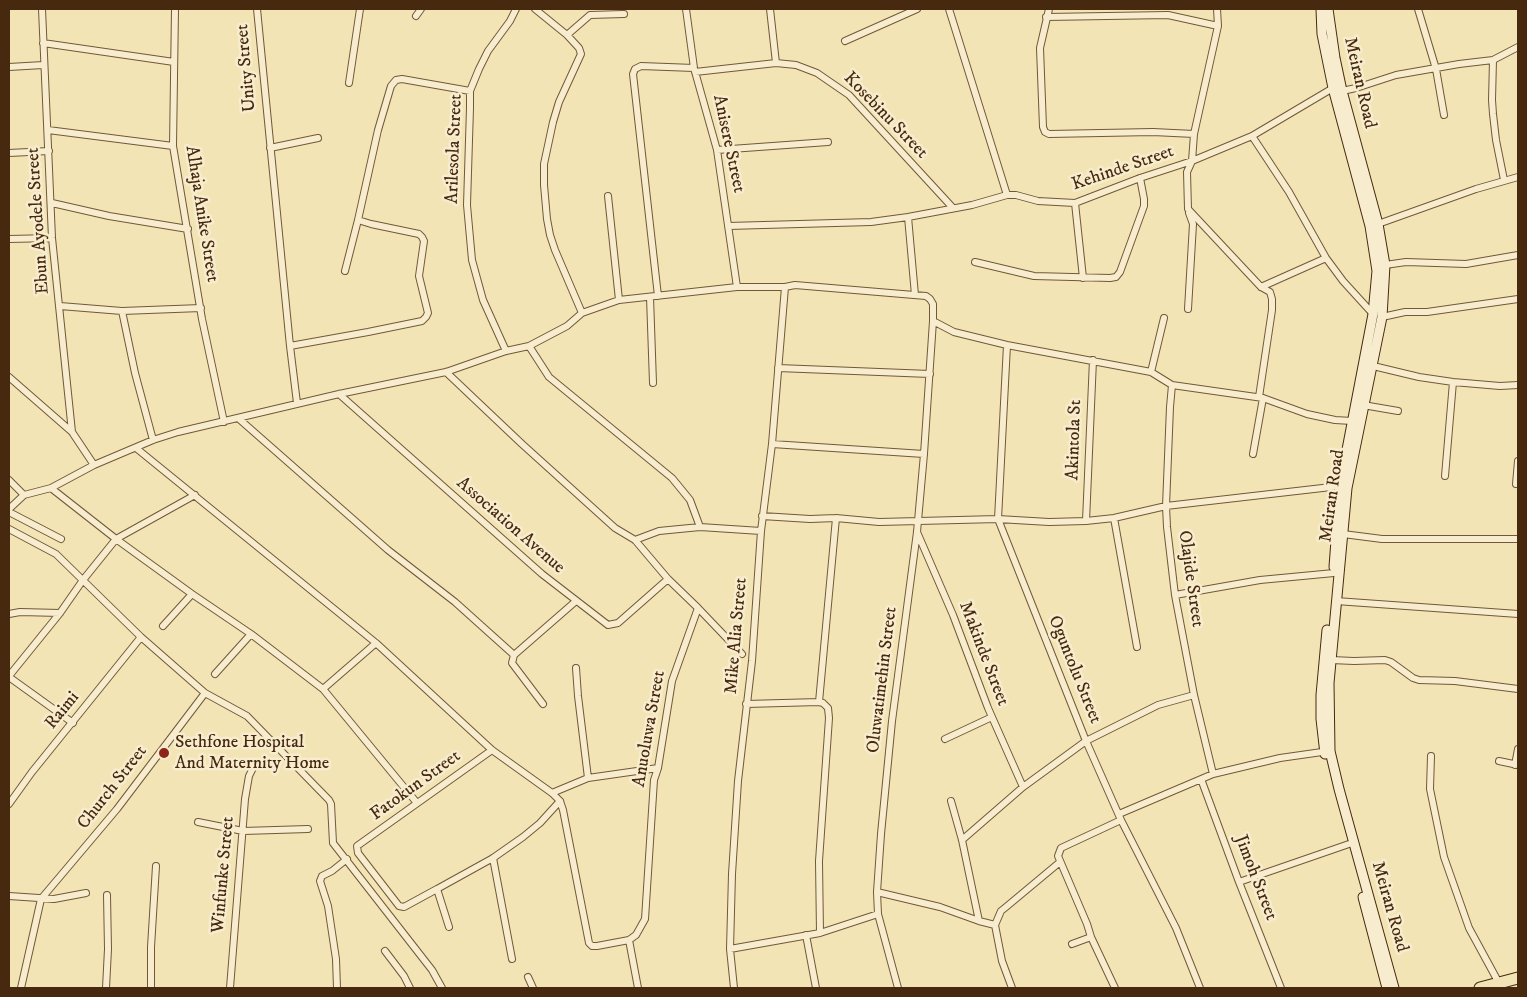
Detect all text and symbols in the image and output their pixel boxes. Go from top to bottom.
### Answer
street label: Unity Street [232,23,262,113]
street label: Meiran Road [1338,35,1380,131]
street label: Kosebinu Street [838,68,932,164]
street label: Anisere Street [707,93,749,195]
street label: Arilesola Street [442,94,468,204]
street label: Kehinde Street [1069,141,1177,197]
street label: Alhaja Anike Street [180,144,222,284]
street label: Ebun Ayodele Street [23,147,55,295]
street label: Akintola St [1063,399,1087,481]
street label: Meiran Road [1316,448,1350,544]
street label: Association Avenue [451,473,569,579]
street label: Olajide Street [1173,529,1207,629]
street label: Mike Alia Street [721,577,753,695]
street label: Makinde Street [953,599,1013,709]
street label: Oluwatimehin Street [863,606,903,754]
street label: Oguntolu Street [1043,613,1105,727]
street label: Anuoluwa Street [629,669,671,789]
street label: Raimi [41,688,85,734]
place label: Sethfone Hospital And Maternity Home [175,732,329,774]
street label: Church Street [74,742,152,834]
marker: Sethfone Hospital And Maternity Home [157,746,171,760]
street label: Fatokun Street [367,746,465,826]
street label: Winfunke Street [208,816,240,934]
street label: Jimoh Street [1229,832,1281,924]
street label: Meiran Road [1366,859,1412,955]

